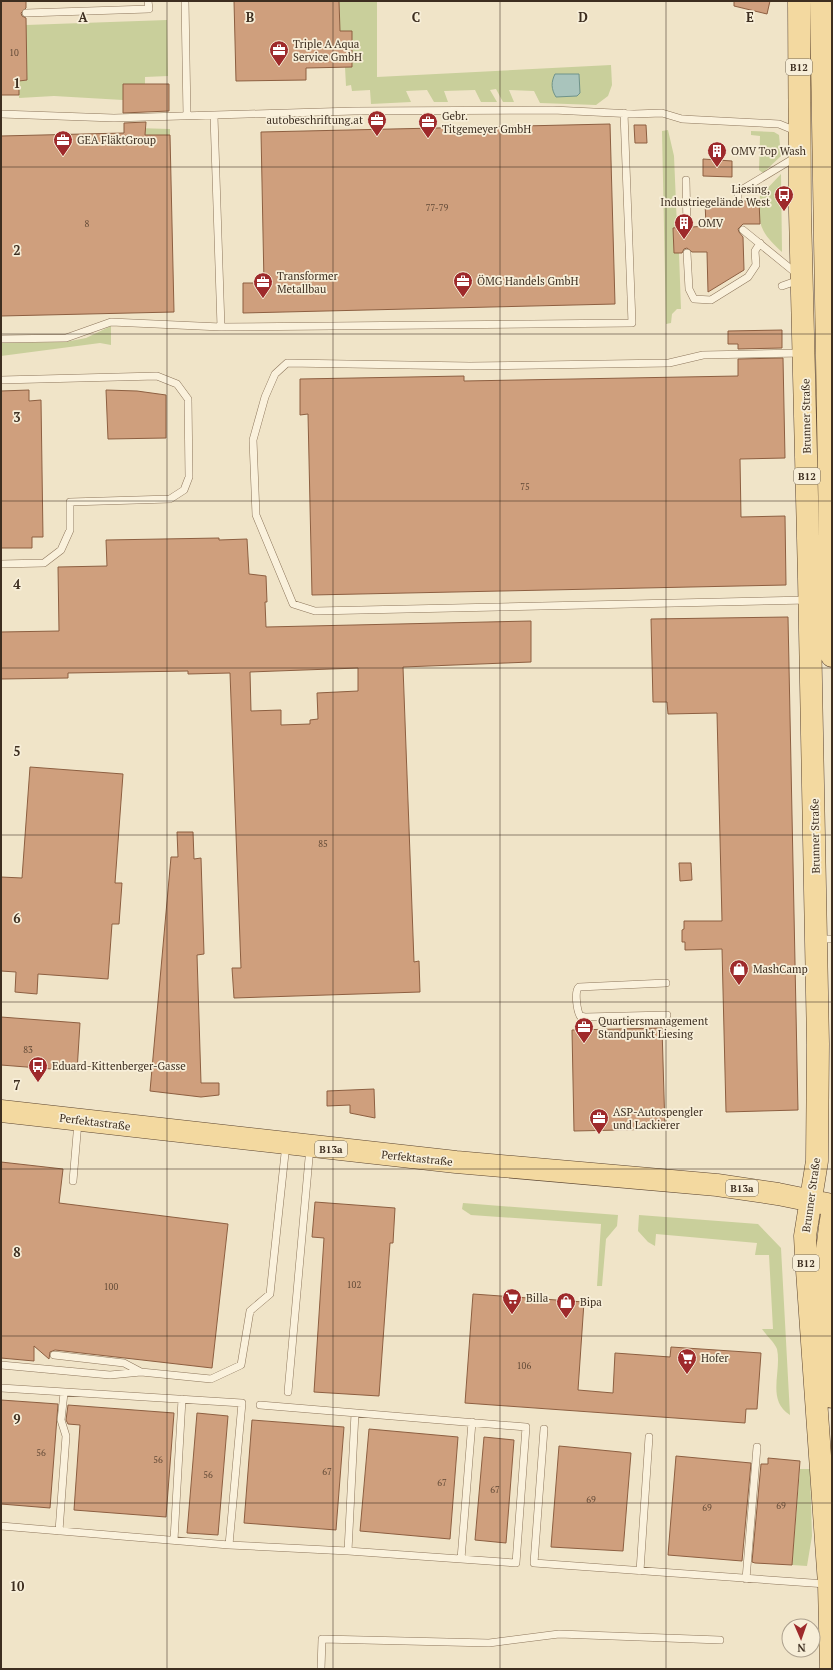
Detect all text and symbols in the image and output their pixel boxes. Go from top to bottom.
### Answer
text: A [78,8,88,26]
text: B [246,8,254,26]
text: C [412,8,420,26]
text: D [578,8,588,26]
text: E [746,8,754,26]
place label: Triple A Aqua Service GmbH [293,37,362,64]
office icon: Triple A Aqua Service GmbH [268,39,290,67]
house number: 10 [9,47,19,59]
road number: B12 [786,59,812,75]
text: 1 [13,74,21,92]
office icon: autobeschriftung.at [366,109,388,137]
place label: Gebr. Titgemeyer GmbH [442,109,531,136]
office icon: Gebr. Titgemeyer GmbH [417,111,439,139]
place label: autobeschriftung.at [266,113,363,127]
office icon: GEA FläktGroup [52,129,74,157]
place label: GEA FläktGroup [77,133,156,147]
building icon: OMV Top Wash [706,140,728,168]
place label: OMV Top Wash [731,144,807,158]
place label: Liesing, Industriegelände West [660,182,770,209]
bus stop icon: Liesing, Industriegelände West [773,184,795,212]
house number: 77-79 [426,202,448,214]
building icon: OMV [673,212,695,240]
place label: OMV [698,216,724,230]
house number: 8 [85,218,90,230]
text: 2 [13,241,21,259]
place label: Transformer Metallbau [277,269,338,296]
office icon: ÖMG Handels GmbH [452,270,474,298]
office icon: Transformer Metallbau [252,271,274,299]
place label: ÖMG Handels GmbH [477,274,578,288]
street label: Brunner Straße [798,378,814,454]
text: 3 [13,408,21,426]
road number: B12 [794,468,820,484]
house number: 75 [520,481,530,493]
text: 4 [13,575,21,593]
text: 5 [13,742,21,760]
street label: Brunner Straße [807,798,823,874]
house number: 85 [318,838,328,850]
text: 6 [13,909,21,927]
shop icon: MashCamp [728,958,750,986]
place label: MashCamp [753,962,808,976]
place label: Quartiersmanagement Standpunkt Liesing [598,1014,708,1041]
office icon: Quartiersmanagement Standpunkt Liesing [573,1016,595,1044]
house number: 83 [23,1044,33,1056]
bus stop icon: Eduard-Kittenberger-Gasse [27,1055,49,1083]
place label: Eduard-Kittenberger-Gasse [52,1059,186,1073]
text: 7 [13,1076,21,1094]
place label: ASP-Autospengler und Lackierer [613,1105,704,1132]
office icon: ASP-Autospengler und Lackierer [588,1107,610,1135]
street label: Perfektastraße [59,1111,132,1133]
road number: B13a [315,1141,347,1157]
street label: Perfektastraße [381,1147,454,1169]
street label: Brunner Straße [799,1156,823,1233]
road number: B13a [726,1180,758,1196]
text: 8 [13,1243,21,1261]
road number: B12 [793,1255,819,1271]
house number: 102 [347,1279,361,1291]
house number: 100 [104,1281,118,1293]
supermarket icon: Billa [501,1287,523,1315]
place label: Billa [526,1291,549,1305]
shop icon: Bipa [555,1291,577,1319]
place label: Bipa [580,1295,602,1309]
supermarket icon: Hofer [676,1347,698,1375]
place label: Hofer [701,1351,729,1365]
house number: 106 [517,1360,531,1372]
text: 9 [13,1410,21,1428]
house number: 56 [36,1447,46,1459]
house number: 56 [153,1454,163,1466]
house number: 67 [322,1466,332,1478]
house number: 56 [203,1469,213,1481]
house number: 67 [437,1477,447,1489]
house number: 67 [490,1484,500,1496]
house number: 69 [586,1494,596,1506]
house number: 69 [776,1500,786,1512]
house number: 69 [702,1502,712,1514]
text: 10 [10,1577,25,1595]
north arrow [781,1618,821,1658]
text: N [796,1641,806,1655]

